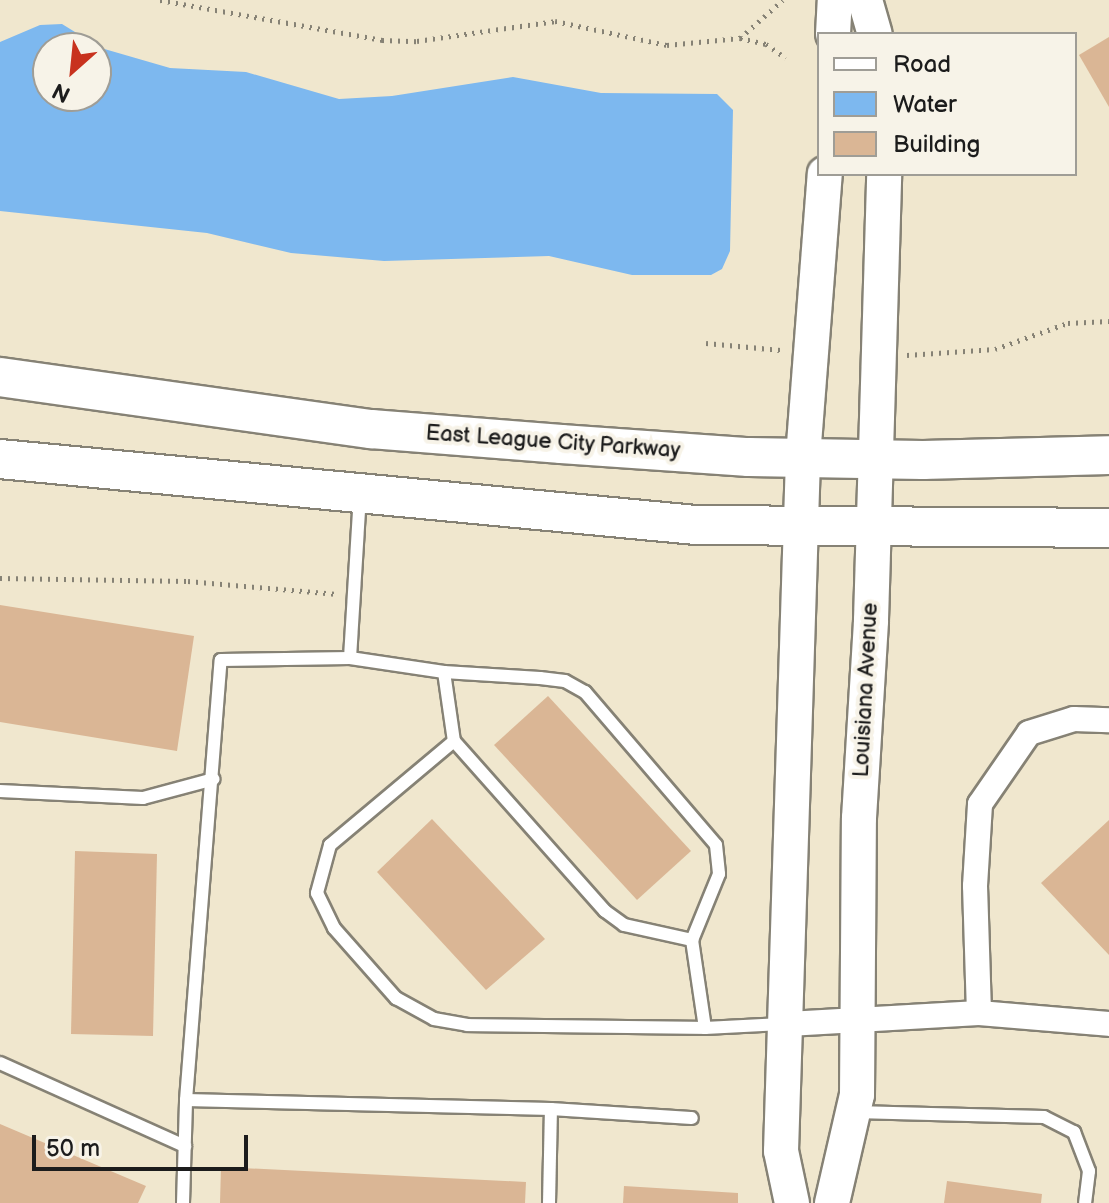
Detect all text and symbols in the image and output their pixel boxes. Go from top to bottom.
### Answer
north arrow [32,32,112,112]
legend [817,32,1077,176]
text: Road [893,50,951,79]
text: N [48,76,75,108]
text: Water [893,90,957,119]
text: Building [893,130,980,159]
street label: East League City Parkway [424,420,682,464]
street label: Louisiana Avenue [848,602,884,778]
scale bar [36,1119,252,1169]
text: 50 m [46,1134,100,1163]

